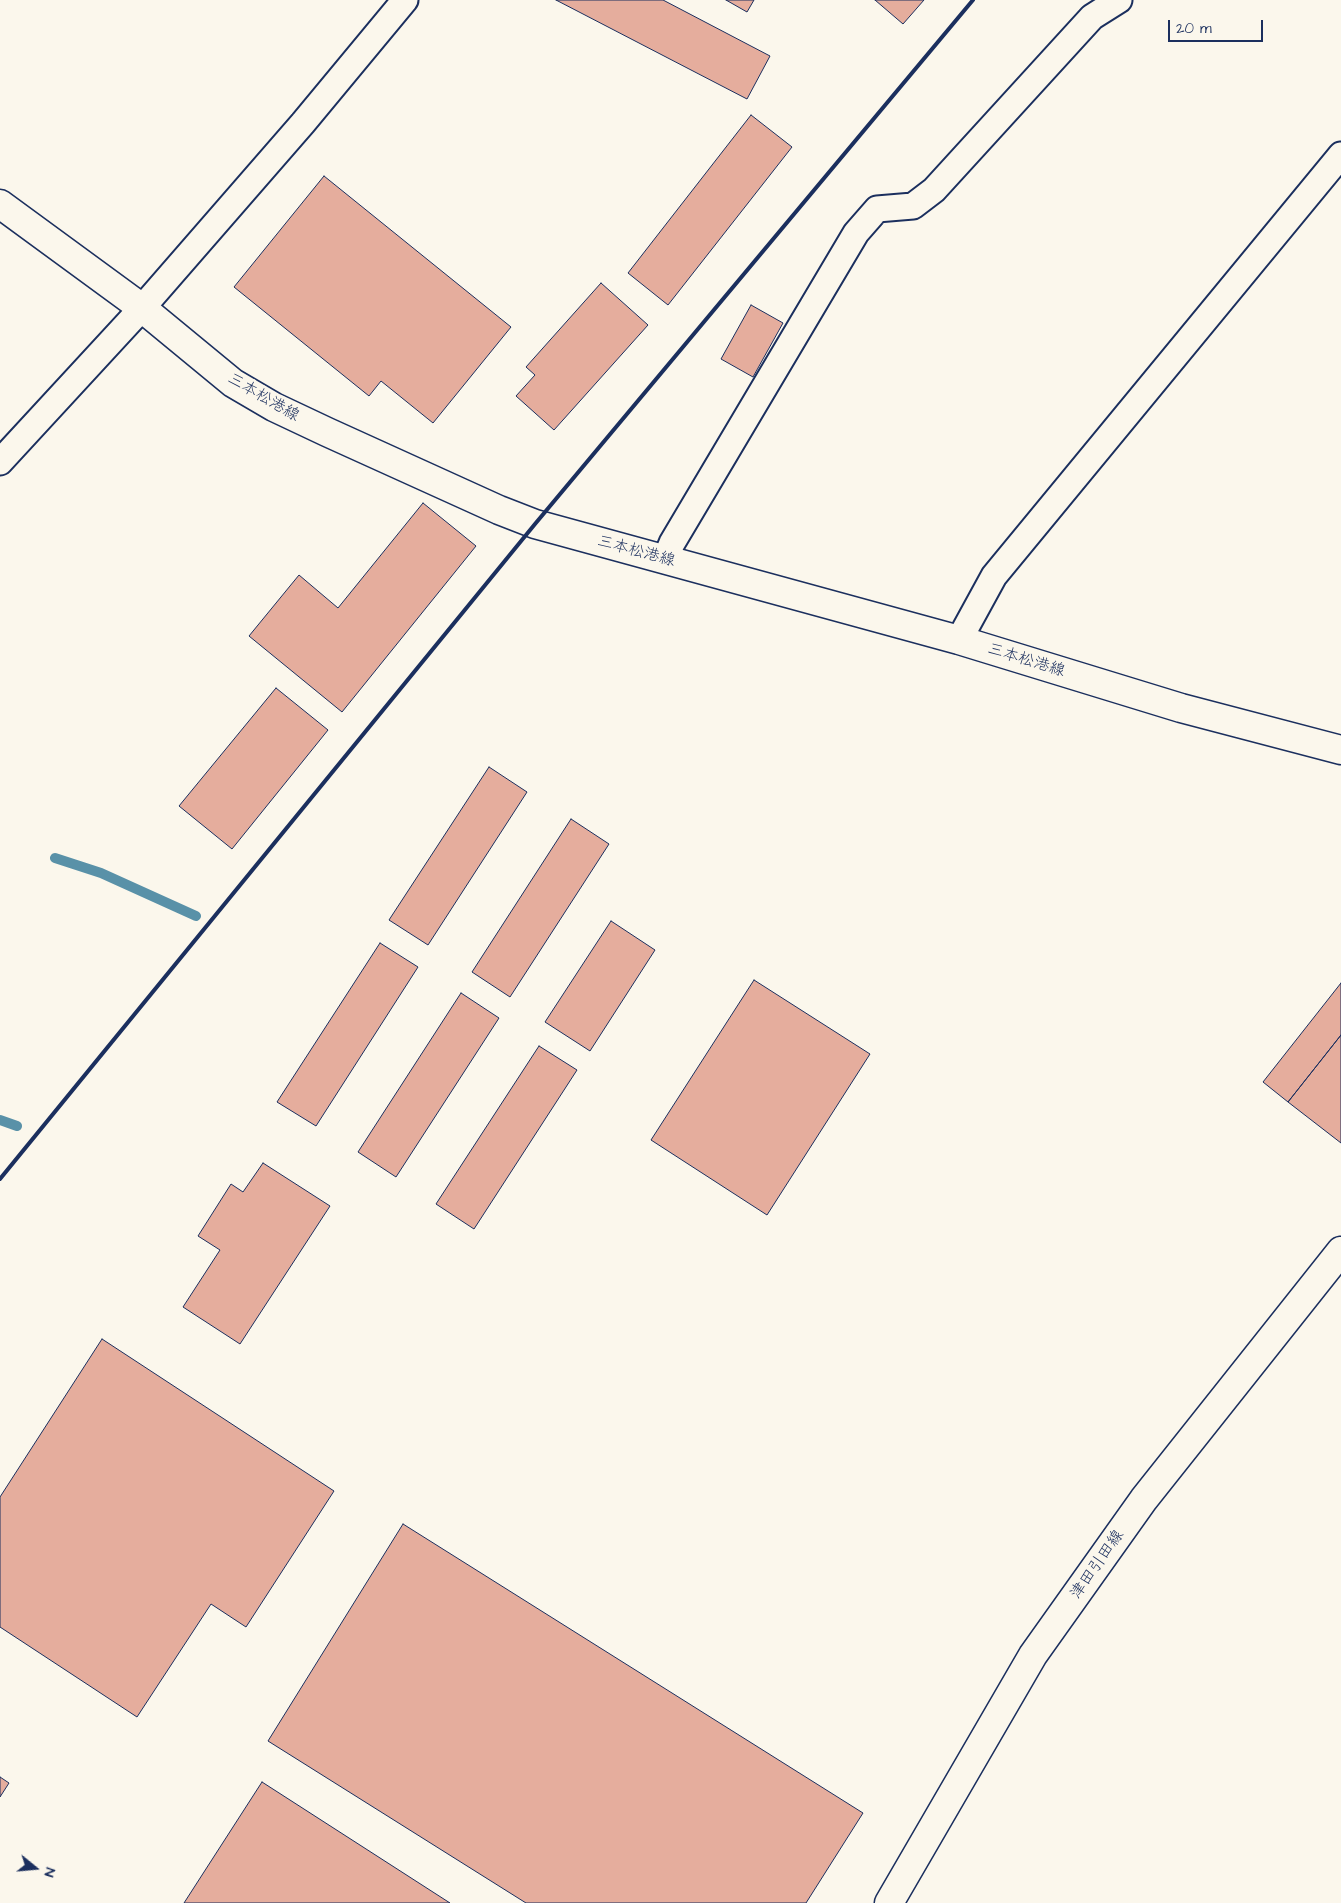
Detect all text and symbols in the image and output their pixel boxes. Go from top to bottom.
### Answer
scale bar [1171,10,1266,42]
text: 20 m [1176,18,1212,39]
street label: 三本松港線 [224,370,302,426]
street label: 三本松港線 [595,532,677,572]
street label: 三本松港線 [985,640,1067,682]
street label: 津田引田線 [1067,1527,1129,1603]
north arrow [10,1843,60,1893]
text: N [38,1865,60,1880]

